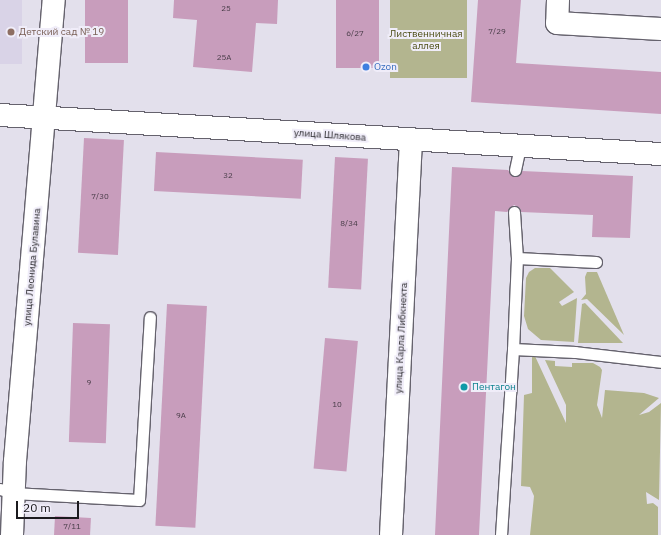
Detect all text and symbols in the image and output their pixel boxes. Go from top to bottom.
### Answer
house number: 25 [221,4,231,14]
place label: Детский сад № 19 [19,26,104,38]
marker: Детский сад № 19 [6,27,16,37]
park label: Лиственничная аллея [389,27,463,50]
house number: 7/29 [488,27,506,37]
house number: 6/27 [346,29,364,39]
house number: 25А [217,53,231,63]
place label: Ozon [374,61,397,73]
marker: Ozon [361,62,371,72]
street label: улица Шлякова [293,126,367,144]
house number: 32 [223,171,233,181]
house number: 7/30 [91,192,109,202]
street label: улица Леонида Булавина [21,208,43,326]
house number: 8/34 [340,219,358,229]
street label: улица Карла Либкнехта [392,282,410,394]
house number: 9 [87,378,91,388]
place label: Пентагон [472,381,516,393]
marker: Пентагон [459,382,469,392]
house number: 10 [332,400,342,410]
house number: 9А [176,411,186,421]
scale bar [18,493,81,519]
text: 20 m [23,500,51,515]
house number: 7/11 [63,522,81,532]

